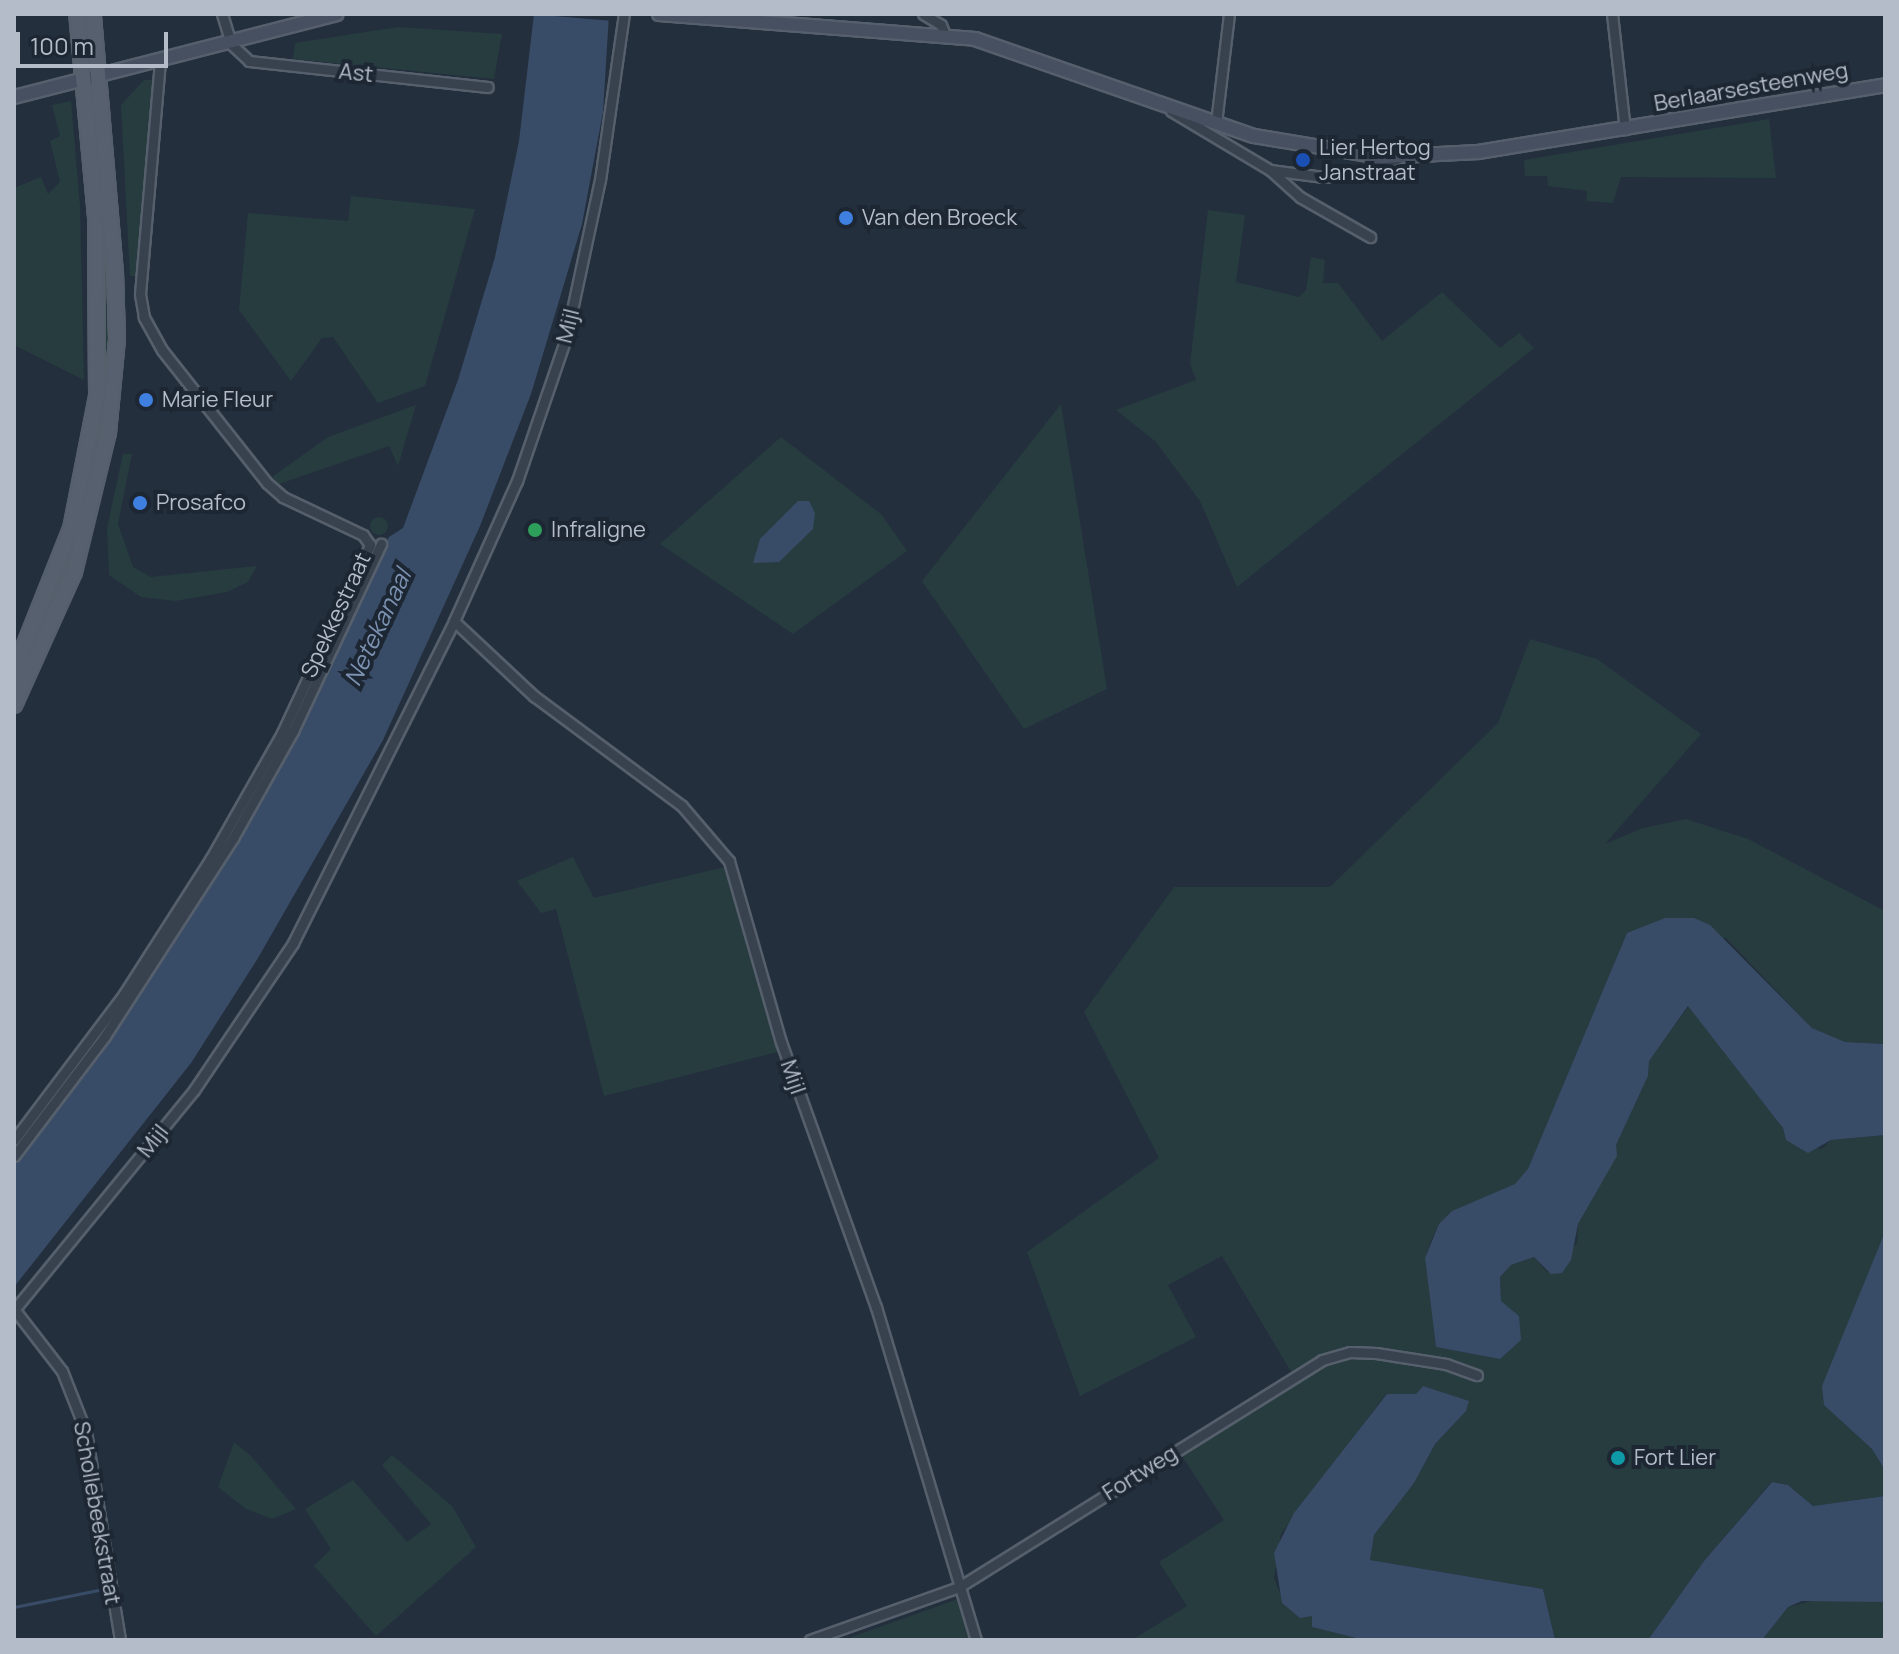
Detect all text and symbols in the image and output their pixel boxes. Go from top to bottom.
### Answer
scale bar [20,16,172,66]
text: 100 m [30,29,94,62]
street label: Berlaarsesteenweg [1652,57,1850,117]
street label: Ast [338,58,374,88]
place label: Lier Hertog Janstraat [1319,134,1431,186]
marker: Lier Hertog Janstraat [1294,151,1312,169]
place label: Van den Broeck [862,205,1017,231]
marker: Van den Broeck [837,209,855,227]
street label: Mijl [551,306,585,346]
place label: Marie Fleur [162,387,273,413]
marker: Marie Fleur [137,391,155,409]
place label: Prosafco [156,490,246,516]
marker: Prosafco [131,494,149,512]
place label: Infraligne [551,517,646,543]
marker: Infraligne [526,521,544,539]
street label: Spekkestraat [296,548,376,682]
water label: Netekanaal [337,564,417,690]
street label: Mijl [775,1056,811,1098]
street label: Mijl [132,1119,174,1163]
street label: Schollebeekstraat [68,1419,126,1607]
street label: Fortweg [1098,1440,1182,1506]
place label: Fort Lier [1634,1445,1716,1471]
marker: Fort Lier [1609,1449,1627,1467]

